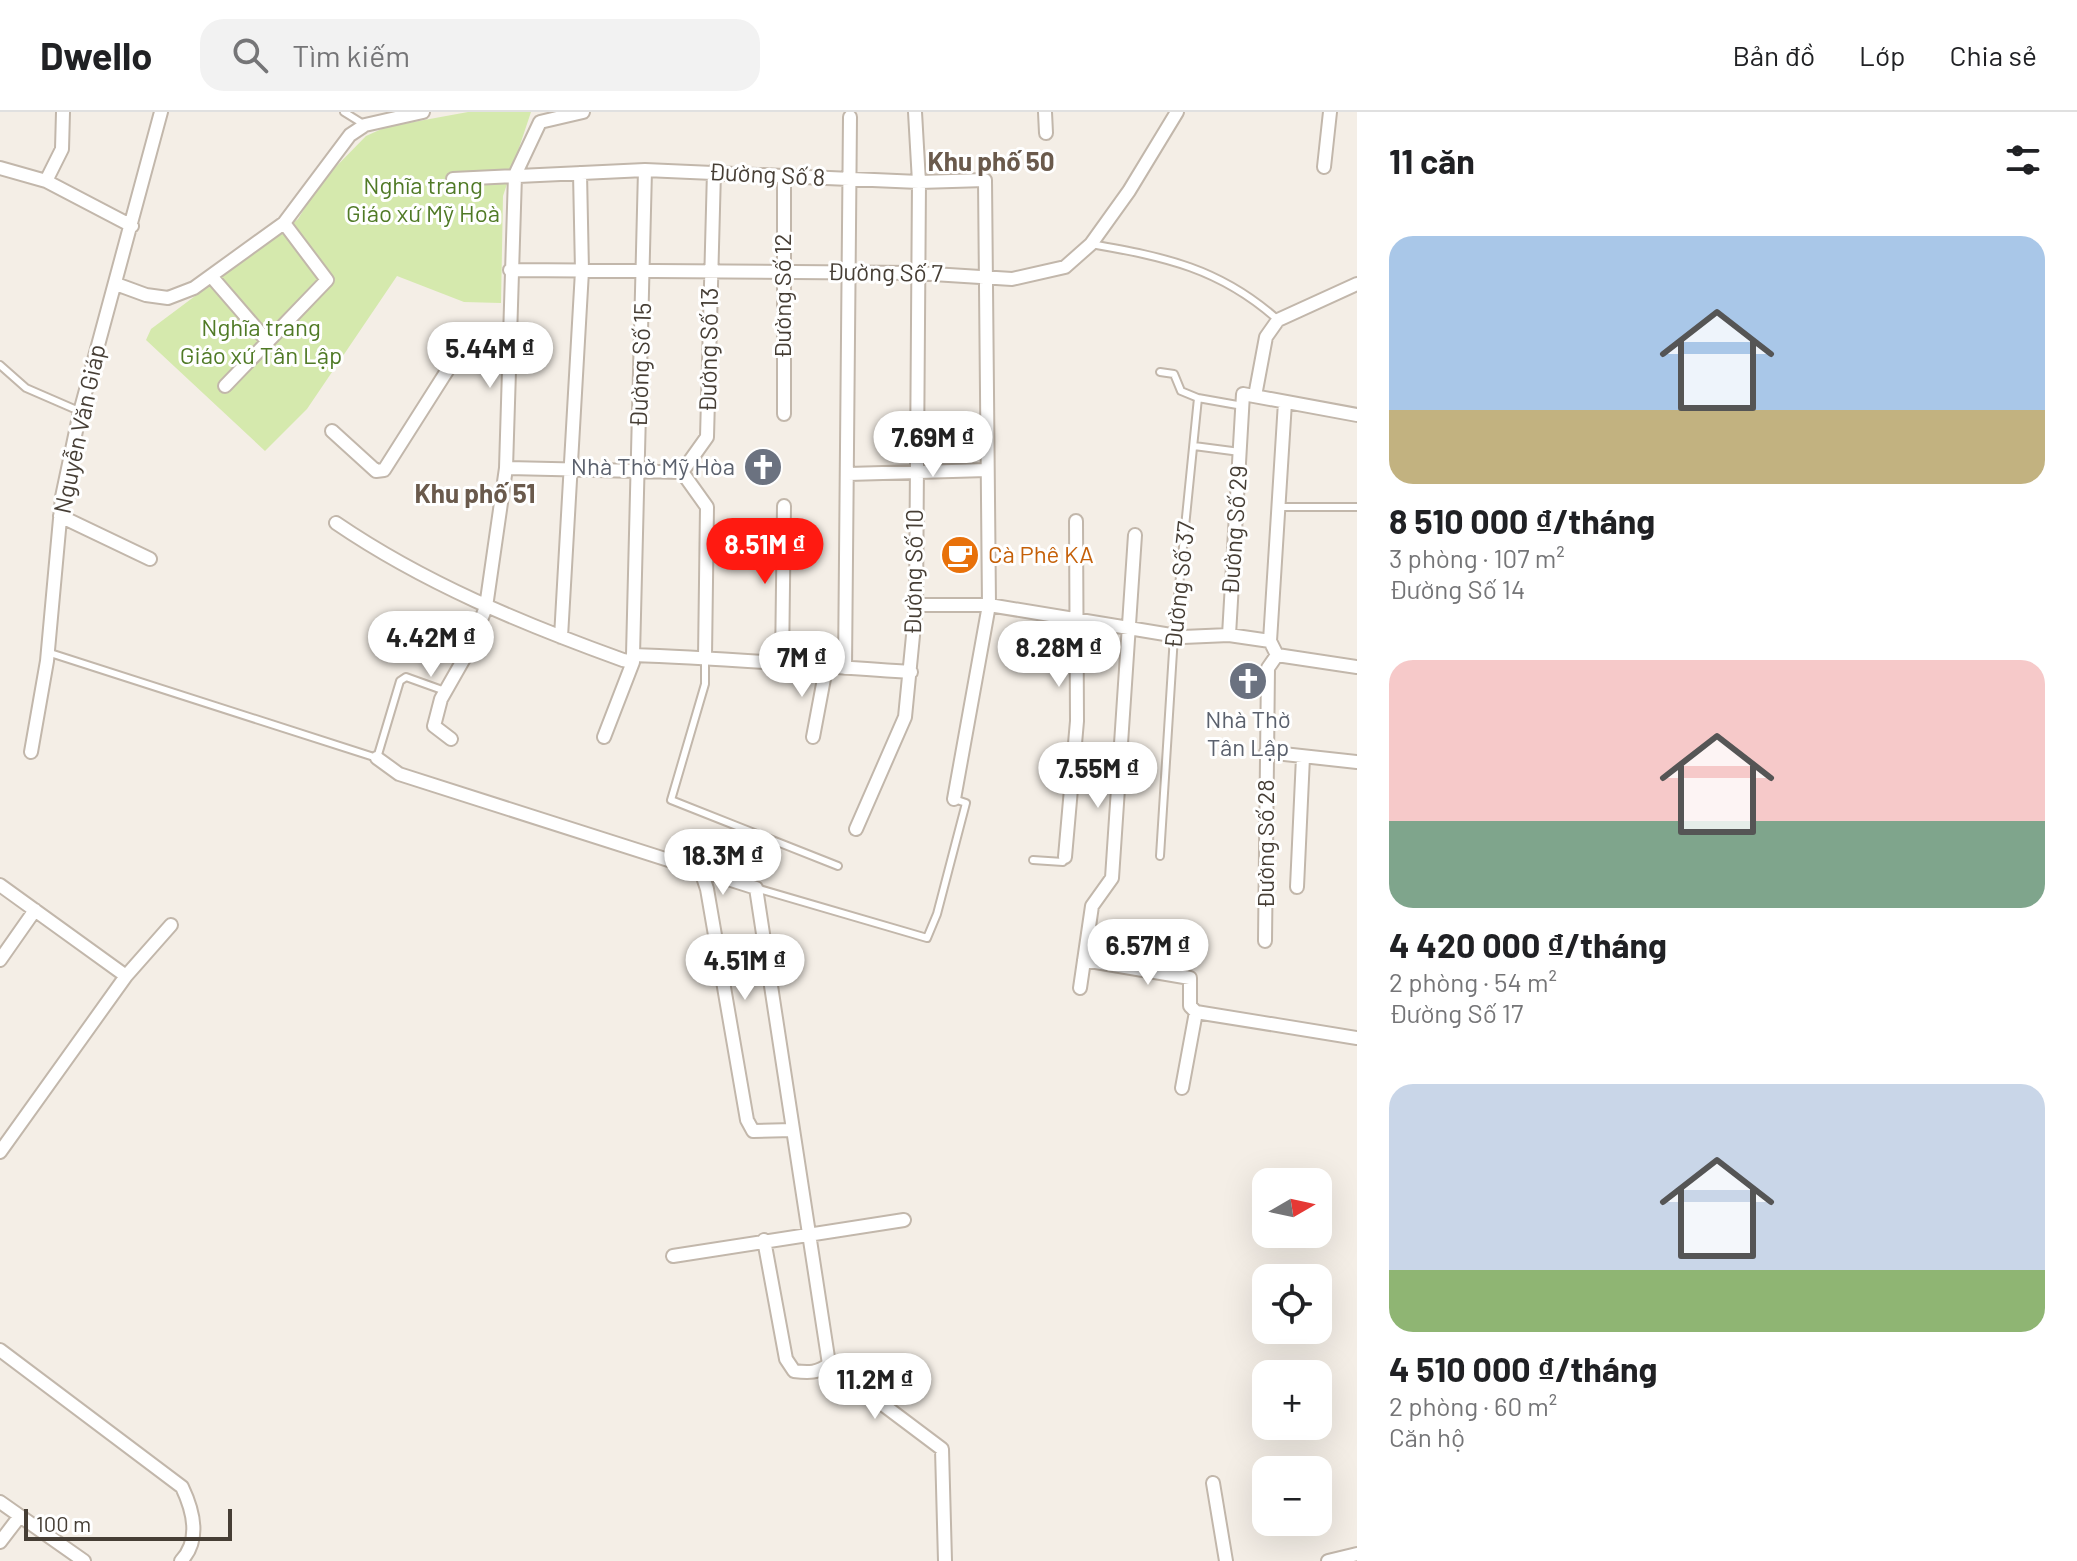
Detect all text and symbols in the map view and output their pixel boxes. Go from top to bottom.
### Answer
search box [200,19,760,91]
text: Dwello [40,32,152,78]
icon: search [228,33,272,77]
text: Tìm kiếm [292,37,410,73]
text: Bản đồ [1732,38,1815,72]
text: Lớp [1859,38,1905,72]
text: Chia sẻ [1949,38,2037,72]
icon: filters [2001,138,2045,182]
text: 11 căn [1389,140,1475,181]
district label: Khu phố 50 [927,145,1055,176]
street label: Đường Số 8 [708,156,826,191]
park label: Nghĩa trang Giáo xứ Mỹ Hoà [346,170,500,227]
street label: Đường Số 12 [767,233,796,359]
street label: Đường Số 7 [827,256,943,287]
street label: Đường Số 13 [692,287,723,413]
icon: home [1645,288,1789,432]
street label: Đường Số 15 [623,302,656,428]
park label: Nghĩa trang Giáo xứ Tân Lập [180,312,342,369]
pin: 5.44M ₫ [416,322,564,390]
text: 5.44M ₫ [445,332,535,363]
street label: Nguyễn Văn Giáp [46,341,111,516]
pin: 7.69M ₫ [859,411,1007,479]
text: 7.69M ₫ [891,421,975,452]
church icon: Nhà Thờ Mỹ Hòa [742,446,784,488]
place label: Nhà Thờ Mỹ Hòa [571,451,735,480]
street label: Đường Số 29 [1215,464,1252,595]
district label: Khu phố 51 [414,477,536,508]
text: 8 510 000 ₫/tháng [1389,500,1655,541]
street label: Đường Số 10 [897,509,928,635]
pin: 8.51M ₫ [691,518,839,586]
street label: Đường Số 37 [1157,520,1200,650]
text: 8.51M ₫ [724,528,806,559]
cafe icon: Cà Phê KA [939,534,981,576]
place label: Cà Phê KA [988,539,1094,568]
text: 3 phòng · 107 m² [1389,542,1565,573]
text: Đường Số 14 [1389,573,1525,604]
pin: 4.42M ₫ [357,611,505,679]
text: 4.42M ₫ [386,621,476,652]
pin: 8.28M ₫ [985,621,1133,689]
pin: 7M ₫ [755,631,849,699]
text: 8.28M ₫ [1016,631,1102,662]
text: 7M ₫ [777,641,827,672]
church icon: Nhà Thờ Tân Lập [1227,660,1269,702]
place label: Nhà Thờ Tân Lập [1205,704,1291,761]
icon: home [1645,712,1789,856]
pin: 7.55M ₫ [1024,742,1172,810]
text: 7.55M ₫ [1056,752,1140,783]
street label: Đường Số 28 [1250,779,1279,909]
pin: 18.3M ₫ [649,829,797,897]
text: 18.3M ₫ [682,839,764,870]
pin: 6.57M ₫ [1074,919,1222,987]
text: 4 420 000 ₫/tháng [1389,924,1667,965]
text: 6.57M ₫ [1105,929,1191,960]
pin: 4.51M ₫ [671,934,819,1002]
text: 4.51M ₫ [704,944,786,975]
text: 2 phòng · 54 m² [1389,966,1557,997]
text: Đường Số 17 [1389,997,1523,1028]
icon: home [1645,1136,1789,1280]
north arrow [1252,1168,1332,1248]
map controls [1252,1168,1332,1536]
button: locate [1252,1264,1332,1344]
text: 4 510 000 ₫/tháng [1389,1348,1657,1389]
pin: 11.2M ₫ [801,1353,949,1421]
button: + [1252,1360,1332,1440]
text: 11.2M ₫ [836,1363,914,1394]
text: 2 phòng · 60 m² [1389,1390,1557,1421]
text: Căn hộ [1389,1421,1465,1452]
button: − [1252,1456,1332,1536]
scale bar [24,1505,232,1541]
text: 100 m [36,1510,91,1536]

